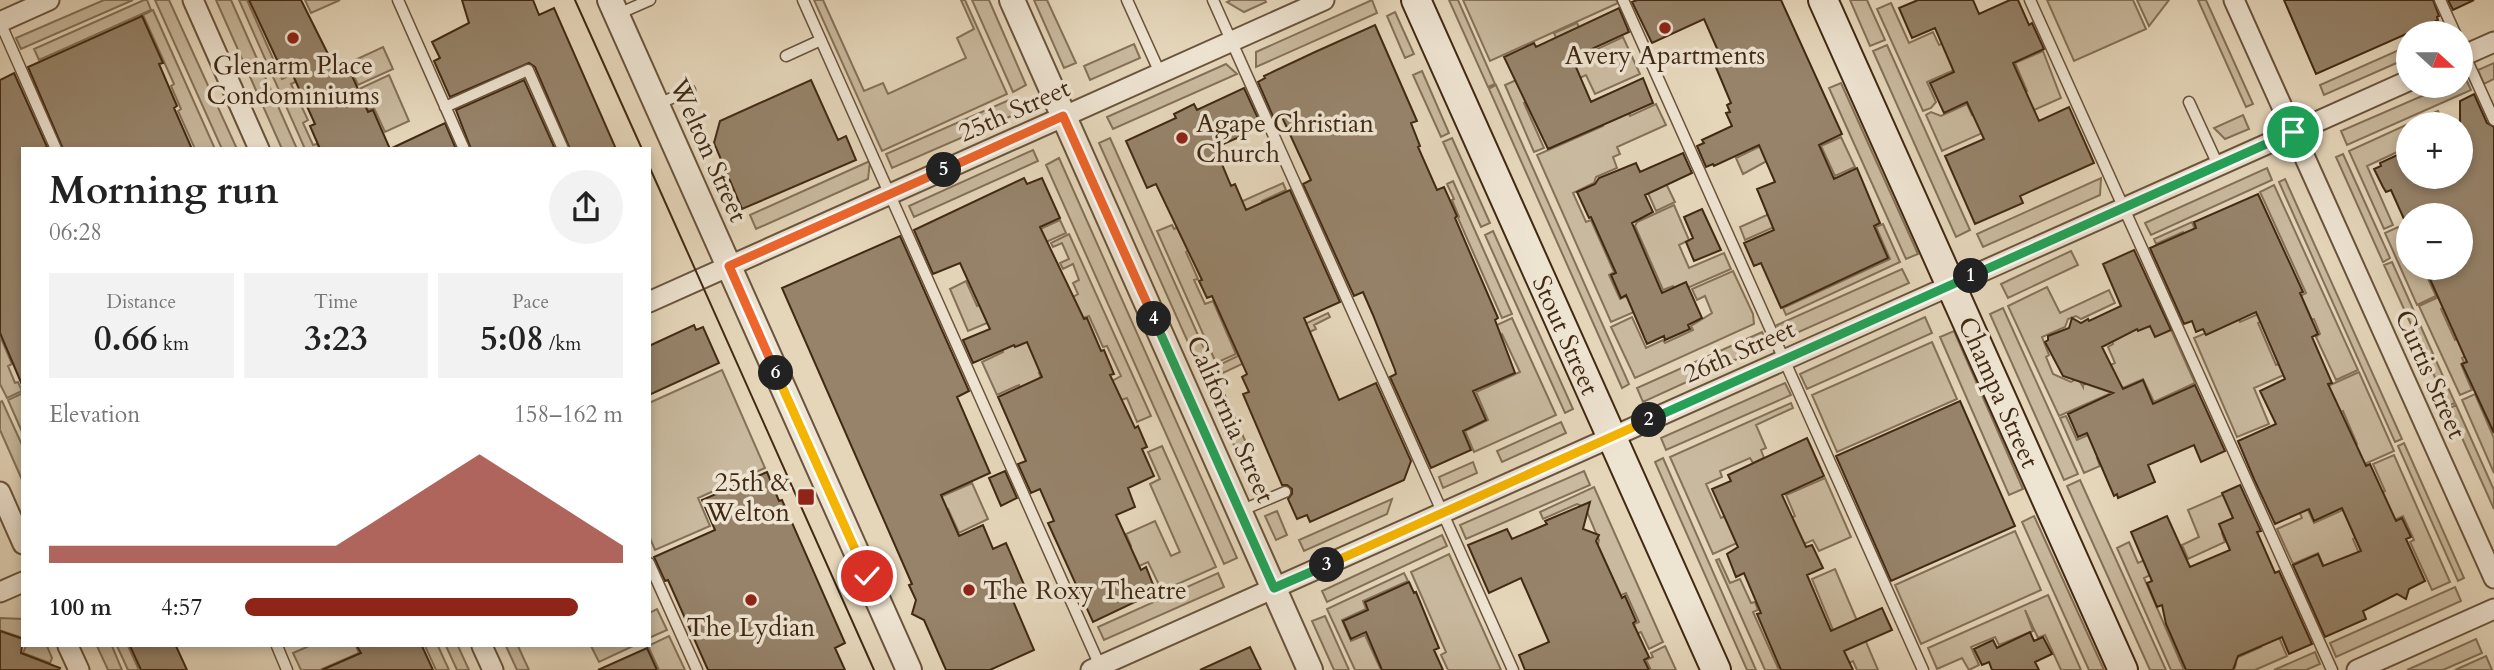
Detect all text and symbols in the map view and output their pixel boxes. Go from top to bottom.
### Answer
marker: Avery Apartments [1657,20,1673,36]
north arrow [2396,21,2473,98]
map controls [2396,21,2473,280]
marker: Glenarm Place Condominiums [285,30,301,46]
place label: Avery Apartments [1565,38,1765,73]
place label: Glenarm Place Condominiums [207,48,379,113]
street label: 25th Street [953,70,1076,151]
street label: Welton Street [661,72,756,228]
pin [2263,102,2323,162]
place label: Agape Christian Church [1196,106,1374,171]
button: + [2396,112,2473,189]
icon: arrive [2274,113,2312,151]
marker: Agape Christian Church [1174,130,1190,146]
pin: 5 [926,152,962,188]
text: 5 [939,156,948,182]
text: Morning run [49,165,279,217]
button: share [549,170,623,244]
button: − [2396,203,2473,280]
text: 06:28 [49,217,102,248]
pin: 1 [1954,258,1988,294]
text: 1 [1966,262,1975,288]
street label: Stout Street [1524,270,1607,400]
text: Distance [107,289,176,315]
text: Time [314,289,358,315]
text: Pace [512,289,549,315]
pin: 4 [1136,302,1172,336]
street label: Curtis Street [2387,304,2474,444]
text: 4 [1149,305,1158,331]
street label: 26th Street [1678,311,1801,392]
street label: Champa Street [1950,311,2047,473]
text: 0.66 [94,315,158,363]
text: 3:23 [304,315,368,363]
text: 5:08 [480,315,544,363]
street label: California Street [1178,330,1283,508]
text: km [158,331,189,357]
text: /km [544,331,581,357]
pin: 6 [758,356,794,390]
text: 6 [771,359,780,385]
text: Elevation [49,399,140,430]
text: 158–162 m [514,399,623,430]
pin: 2 [1632,402,1666,438]
text: 2 [1644,406,1653,432]
place label: 25th & Welton [705,465,790,530]
marker: 25th & Welton [796,487,816,507]
pin [837,546,897,606]
pin: 3 [1310,548,1344,582]
text: 3 [1322,551,1331,577]
icon: check [848,557,886,595]
place label: The Roxy Theatre [983,573,1187,608]
marker: The Roxy Theatre [961,582,977,598]
text: 100 m [49,592,112,623]
text: 4:57 [161,592,202,623]
marker: The Lydian [743,592,759,608]
place label: The Lydian [687,610,816,645]

